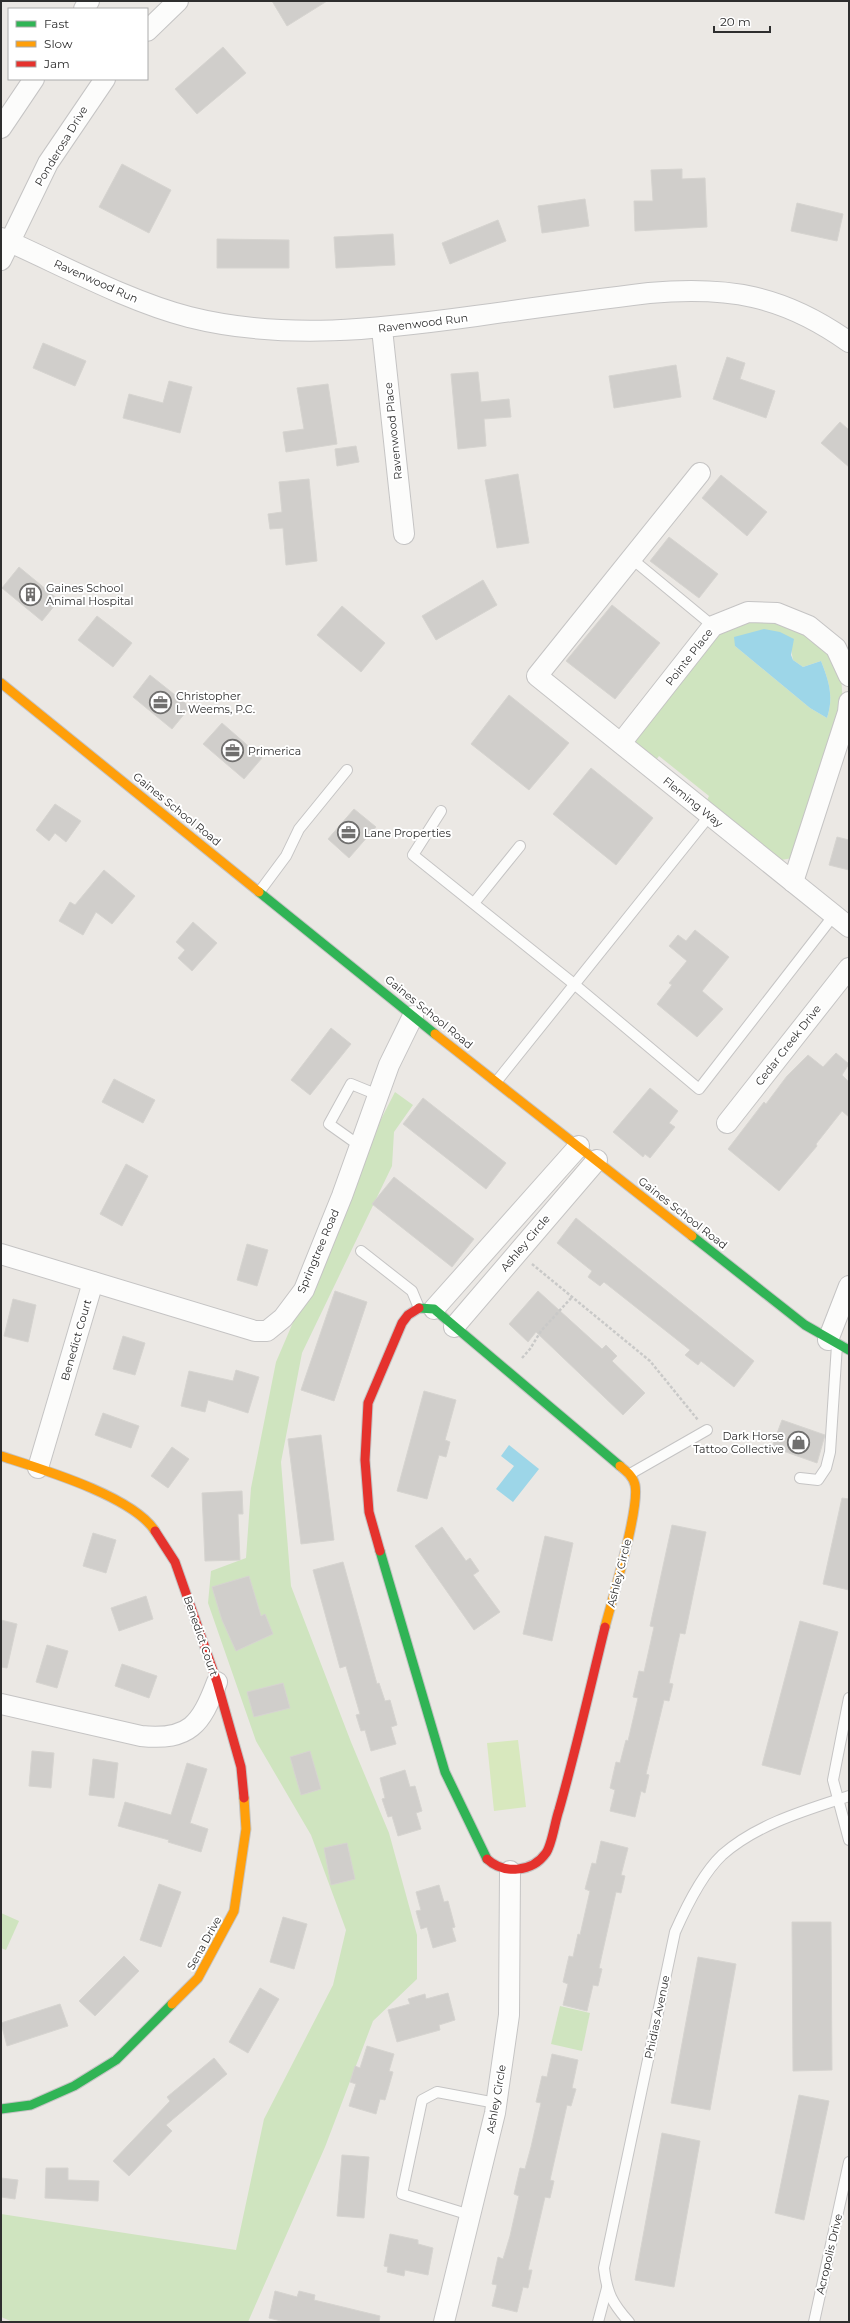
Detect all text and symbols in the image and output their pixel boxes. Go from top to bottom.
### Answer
legend [8,8,148,80]
scale bar [714,8,770,34]
text: 20 m [720,14,751,29]
text: Fast [44,16,69,31]
text: Slow [44,36,73,51]
text: Jam [43,56,70,71]
street label: Ponderosa Drive [32,103,91,189]
street label: Ravenwood Run [52,256,140,306]
street label: Ravenwood Run [377,311,469,335]
street label: Ravenwood Place [381,381,405,480]
building icon: Gaines School Animal Hospital [17,581,43,607]
place label: Gaines School Animal Hospital [46,581,134,608]
street label: Pointe Place [662,625,716,688]
office icon: Christopher L. Weems, P.C. [148,689,174,715]
place label: Christopher L. Weems, P.C. [176,689,255,716]
office icon: Primerica [220,738,246,764]
place label: Primerica [248,744,301,758]
street label: Gaines School Road [130,769,224,849]
street label: Fleming Way [660,774,726,830]
office icon: Lane Properties [336,820,362,846]
place label: Lane Properties [364,826,451,840]
street label: Gaines School Road [382,972,476,1052]
street label: Cedar Creek Drive [752,1001,824,1088]
street label: Gaines School Road [636,1174,730,1252]
street label: Springtree Road [294,1207,342,1295]
street label: Ashley Circle [497,1212,553,1274]
street label: Benedict Court [58,1297,94,1382]
place label: Dark Horse Tattoo Collective [693,1429,784,1456]
shop icon: Dark Horse Tattoo Collective [786,1429,812,1455]
street label: Ashley Circle [604,1537,634,1609]
street label: Benedict Court [181,1594,221,1678]
street label: Sena Drive [184,1913,225,1972]
street label: Phidias Avenue [641,1974,673,2060]
street label: Ashley Circle [483,2063,509,2135]
street label: Acropolis Drive [813,2212,845,2296]

